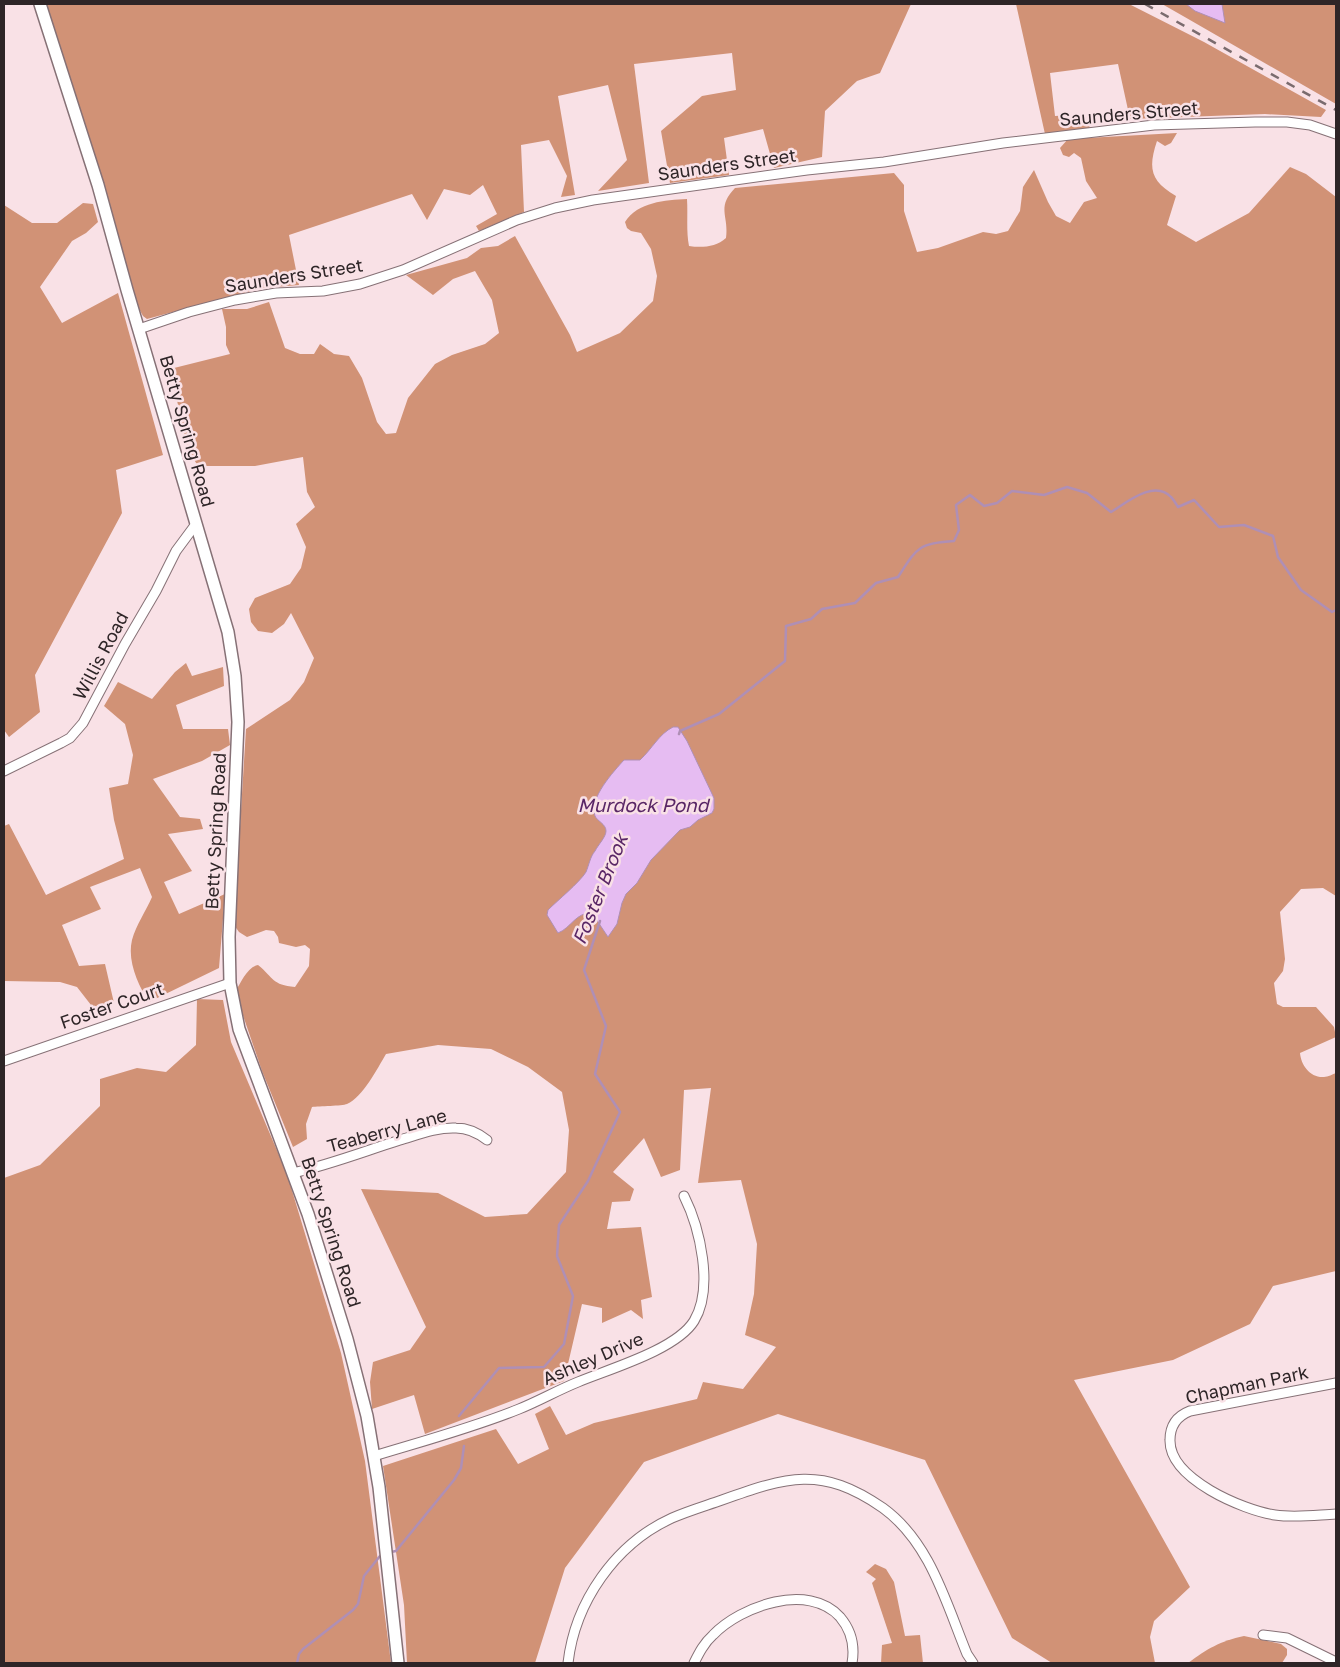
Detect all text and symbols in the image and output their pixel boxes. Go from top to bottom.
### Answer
street label: Saunders Street [1058,96,1199,130]
street label: Saunders Street [656,143,797,185]
street label: Saunders Street [223,253,364,297]
street label: Betty Spring Road [156,352,220,509]
street label: Willis Road [68,608,133,703]
street label: Betty Spring Road [200,752,230,910]
water label: Murdock Pond [577,793,711,816]
water label: Foster Brook [567,828,633,947]
street label: Foster Court [57,977,167,1033]
street label: Teaberry Lane [325,1103,449,1157]
street label: Betty Spring Road [297,1154,367,1310]
street label: Ashley Drive [539,1327,646,1389]
street label: Chapman Park [1183,1360,1310,1408]

